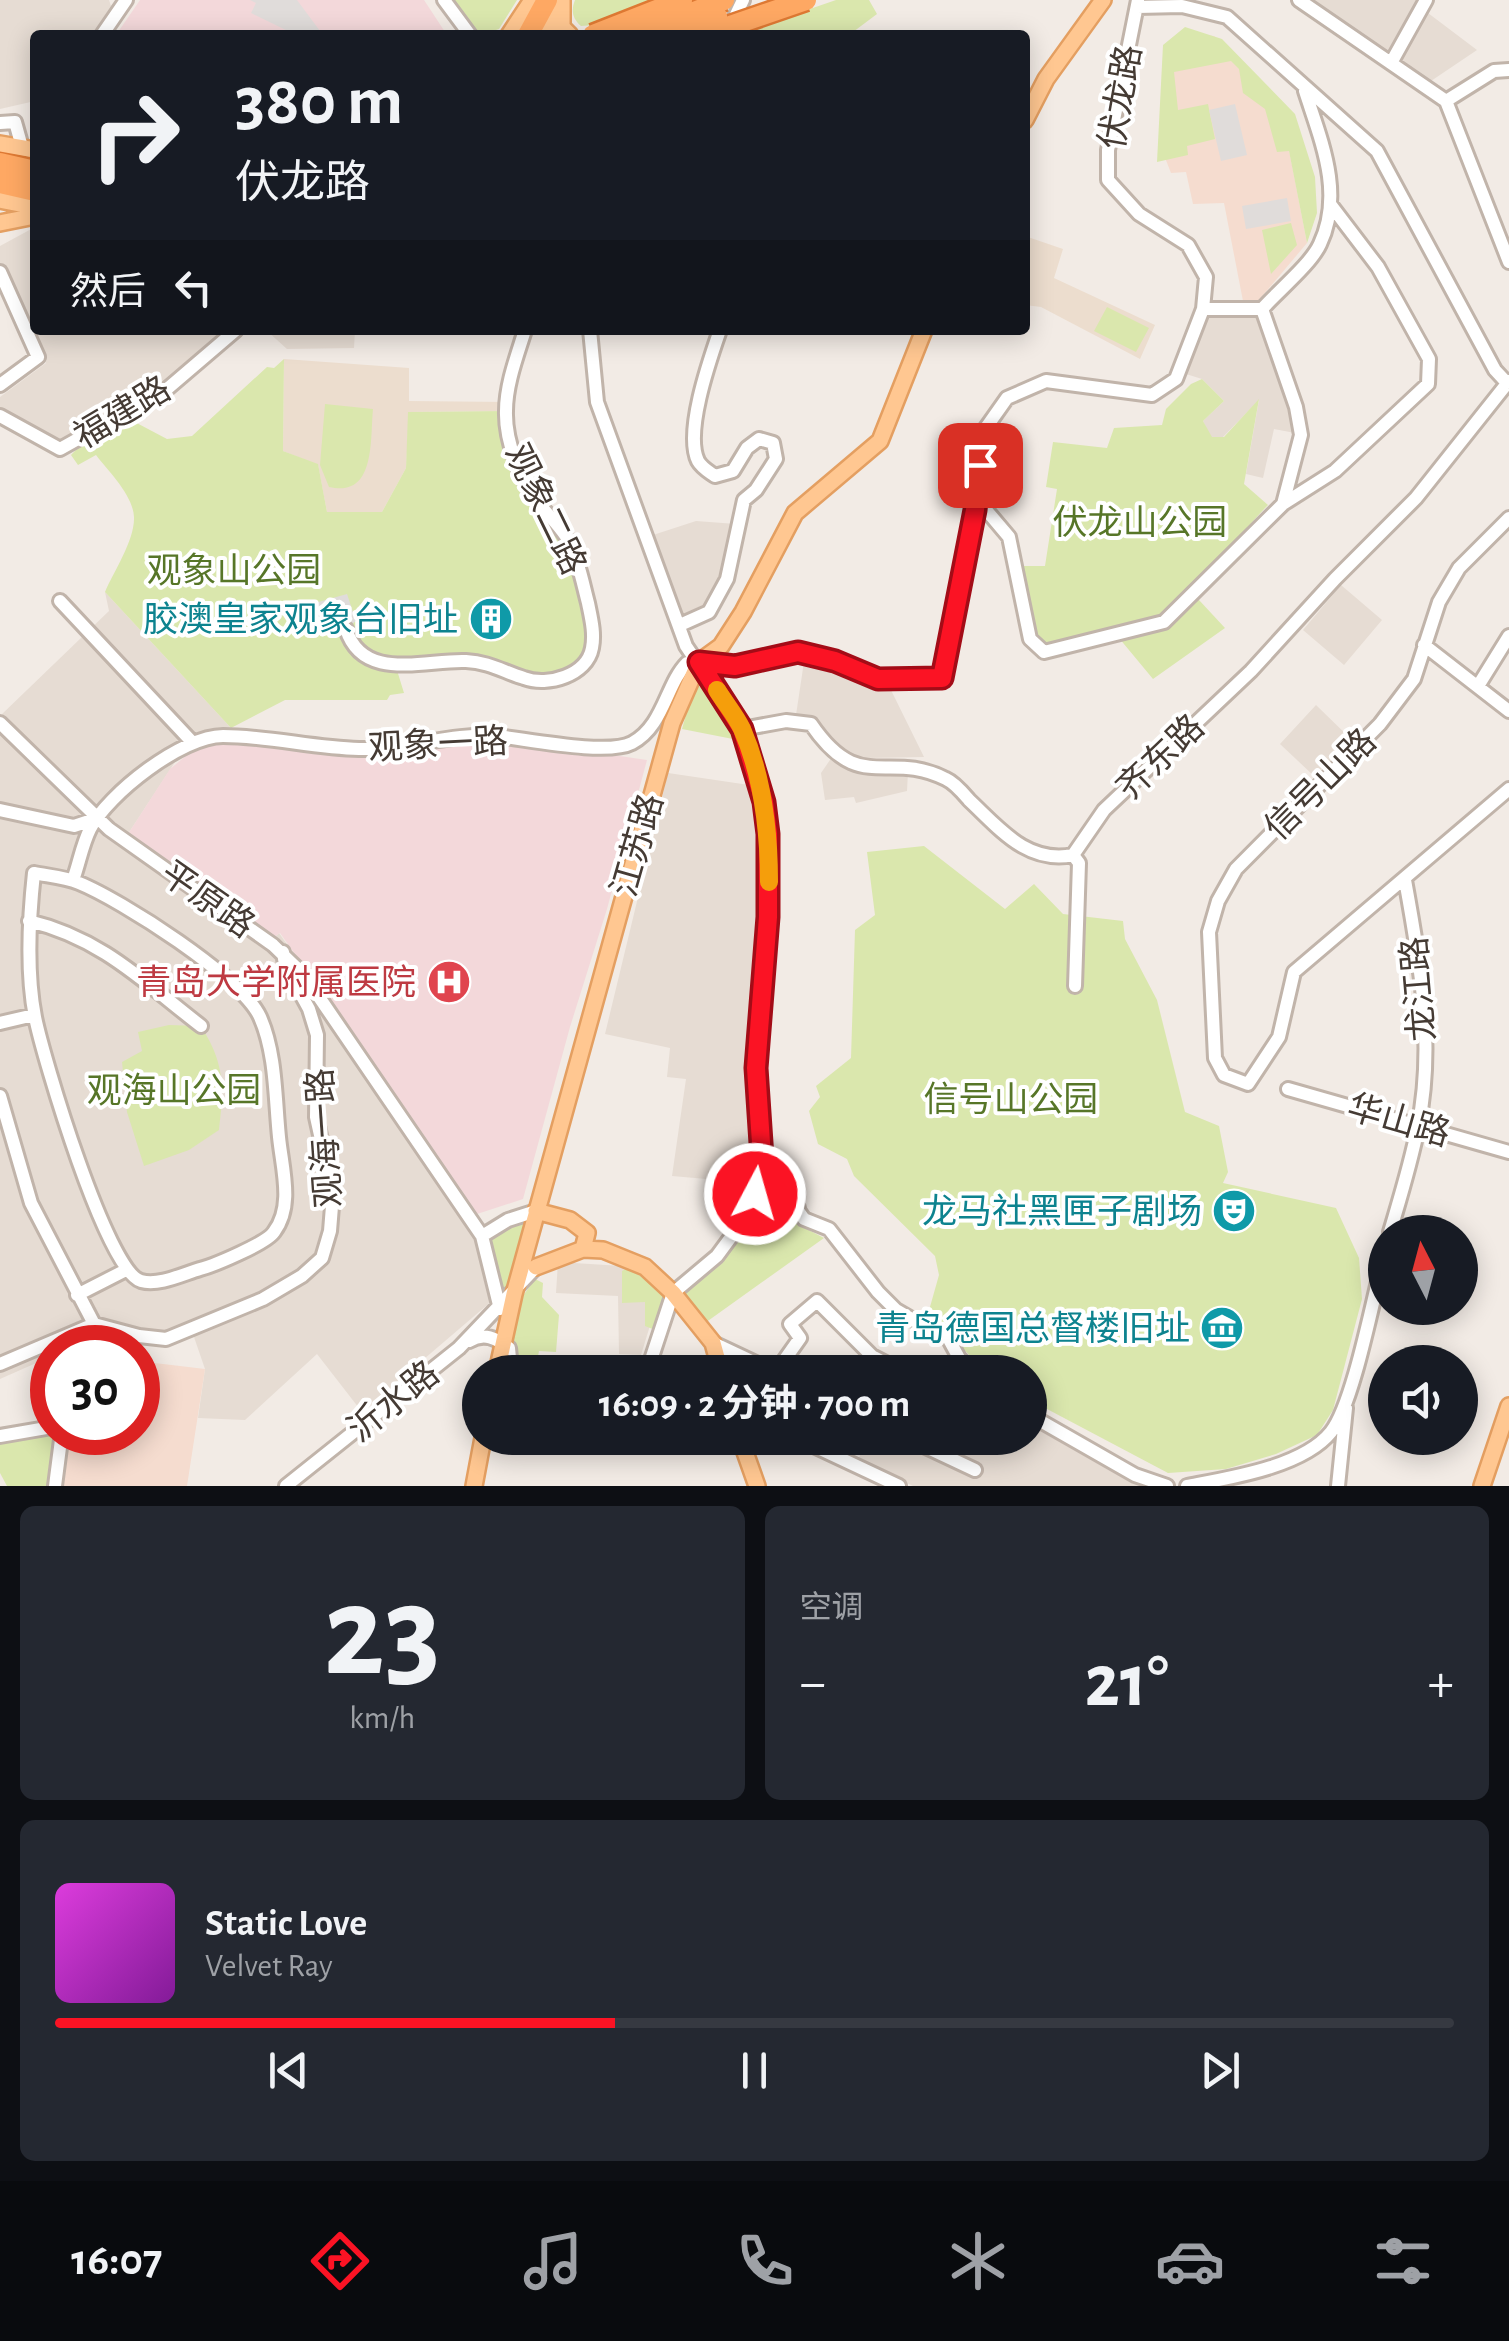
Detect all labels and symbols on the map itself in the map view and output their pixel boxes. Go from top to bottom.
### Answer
street label: 伏龙路 [1093,42,1148,152]
street label: 福建路 [68,370,177,455]
pin [938,423,1023,508]
street label: 观象二路 [498,438,593,580]
park label: 伏龙山公园 [1052,504,1228,541]
park label: 观象山公园 [146,552,322,589]
building icon: 胶澳皇家观象台旧址 [468,596,514,642]
place label: 胶澳皇家观象台旧址 [143,601,458,638]
street label: 齐东路 [1110,708,1211,807]
street label: 观象一路 [367,722,509,767]
street label: 信号山路 [1258,722,1383,847]
street label: 江苏路 [605,790,670,901]
street label: 平原路 [154,854,261,945]
street label: 龙江路 [1395,935,1442,1043]
hospital icon: 青岛大学附属医院 [426,959,472,1005]
place label: 青岛大学附属医院 [136,964,416,1001]
street label: 观海一路 [301,1067,348,1209]
park label: 观海山公园 [86,1072,262,1109]
park label: 信号山公园 [923,1081,1099,1118]
street label: 华山路 [1343,1088,1454,1153]
position arrow [703,1142,807,1246]
theatre icon: 龙马社黑匣子剧场 [1211,1188,1257,1234]
place label: 龙马社黑匣子剧场 [922,1193,1202,1230]
north arrow [1368,1215,1478,1325]
museum icon: 青岛德国总督楼旧址 [1199,1305,1245,1351]
place label: 青岛德国总督楼旧址 [875,1310,1190,1347]
speed limit sign: 30 [30,1325,160,1455]
street label: 沂水路 [341,1354,446,1449]

